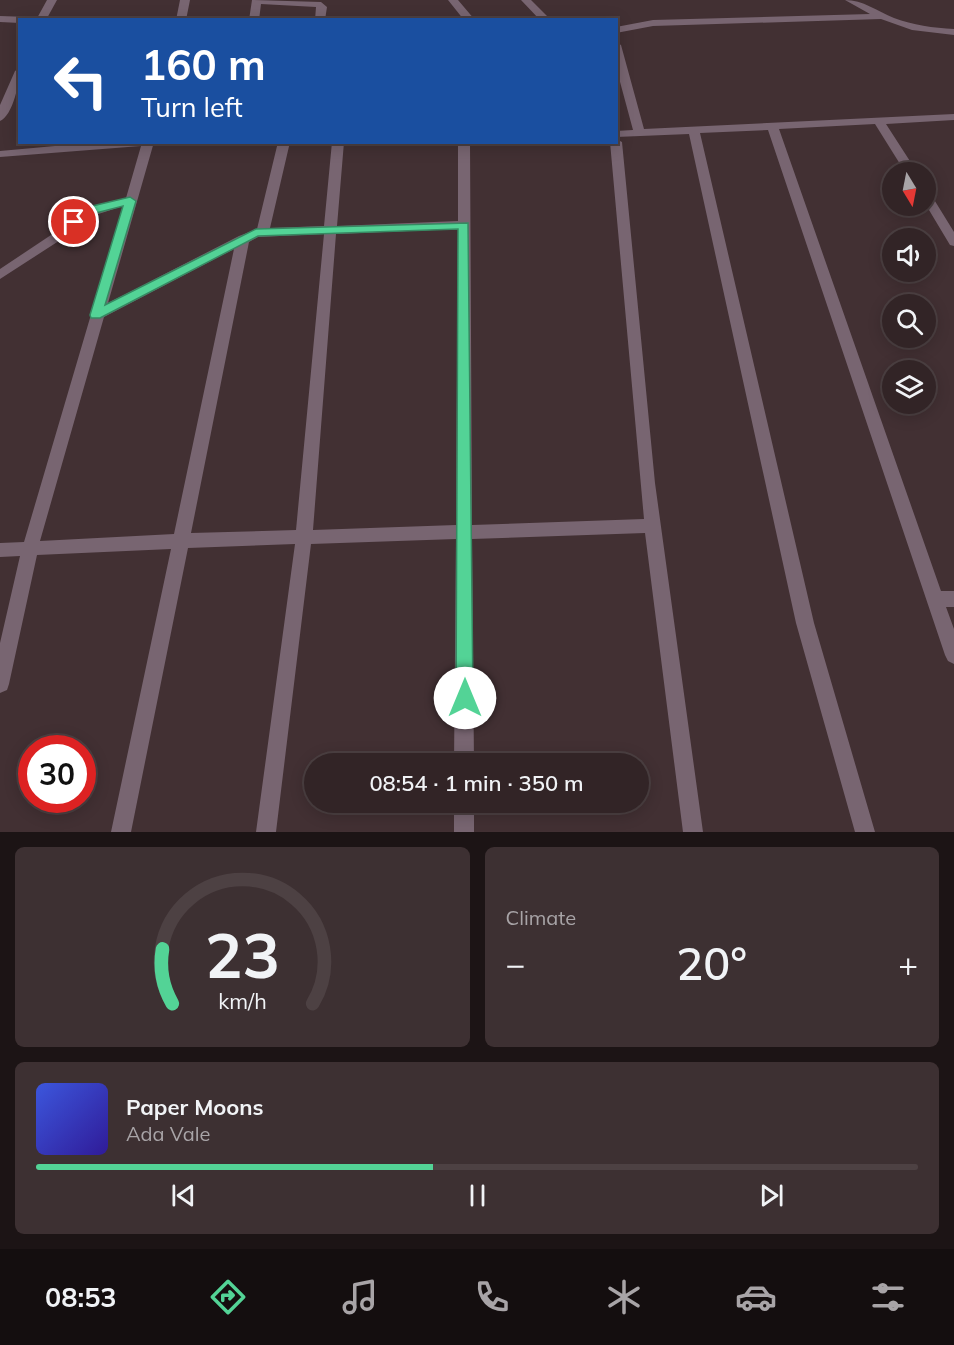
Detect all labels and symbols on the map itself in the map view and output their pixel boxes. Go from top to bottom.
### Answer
north arrow [882,162,936,216]
pin [48,196,99,247]
position arrow [433,666,497,730]
speed limit sign: 30 [18,735,96,813]

